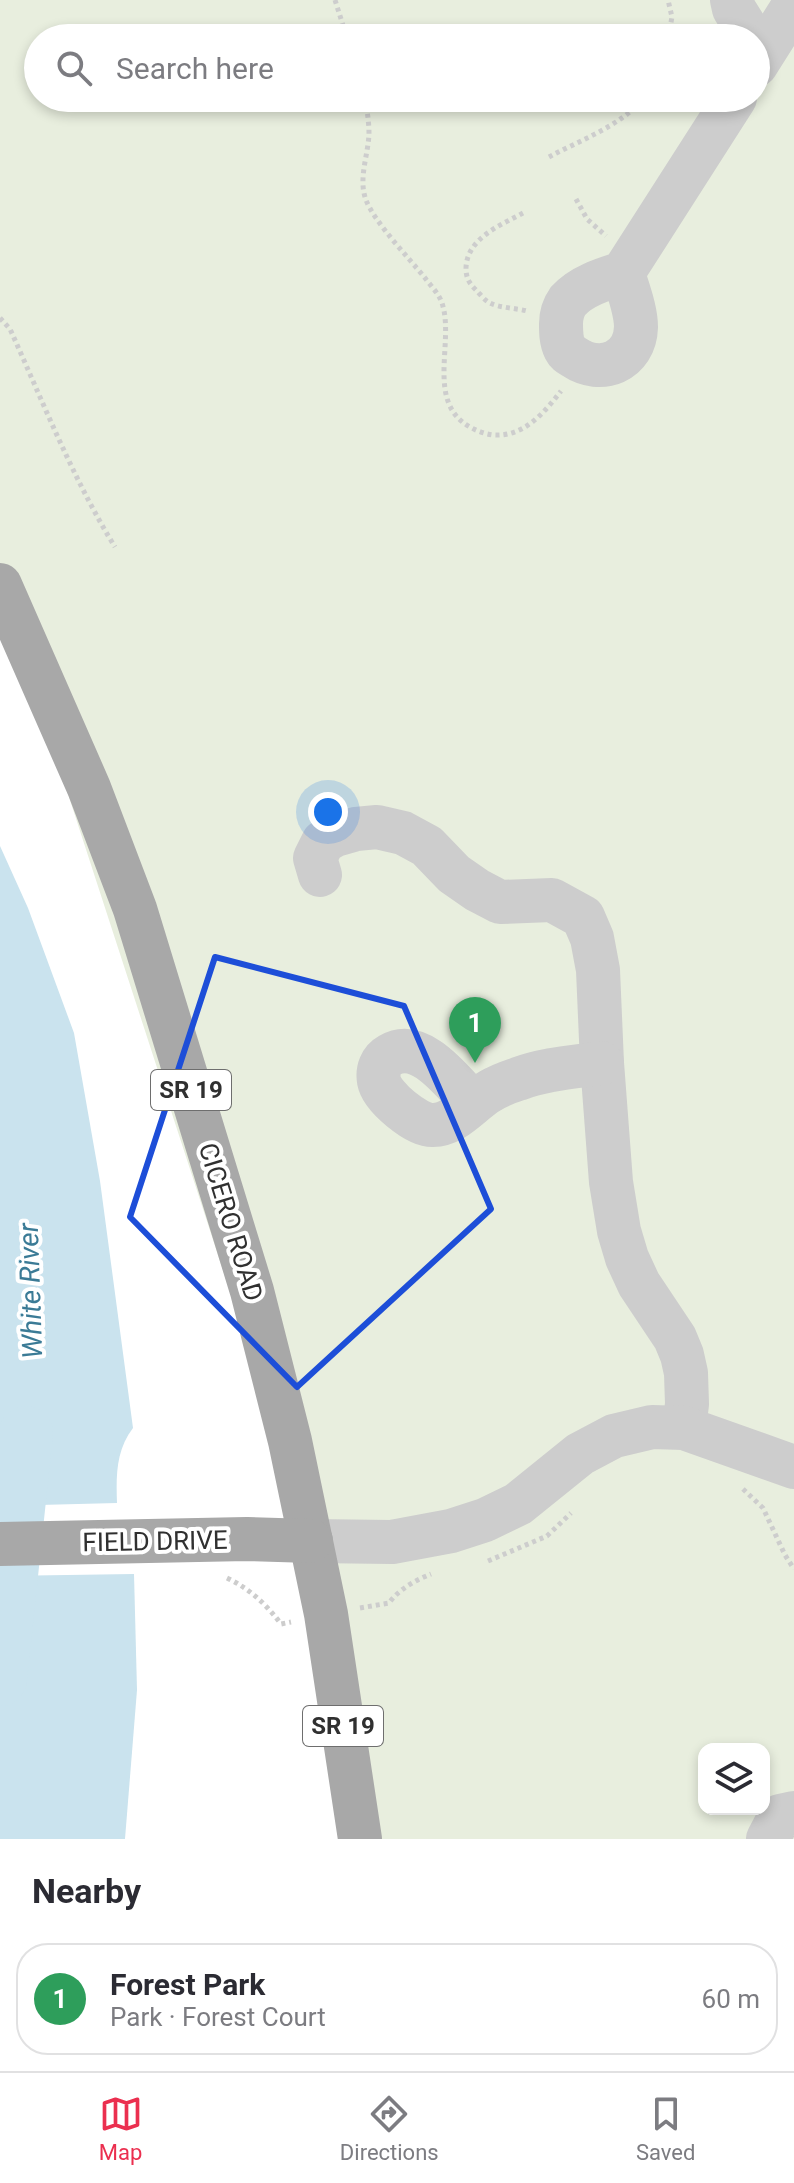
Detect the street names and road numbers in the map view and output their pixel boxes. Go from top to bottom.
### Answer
road number: SR 19 [151,1070,231,1110]
street label: CICERO ROAD [193,1139,269,1305]
street label: FIELD DRIVE [82,1525,228,1557]
road number: SR 19 [303,1706,383,1746]

